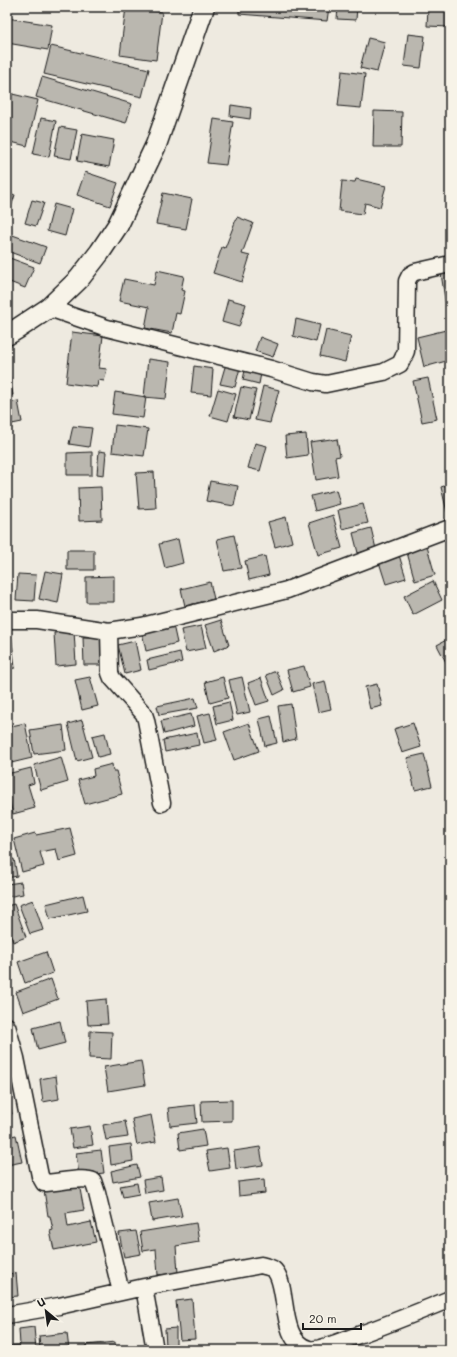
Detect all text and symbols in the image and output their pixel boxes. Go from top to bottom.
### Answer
north arrow [26,1291,66,1331]
text: U [34,1293,48,1310]
scale bar [303,1305,361,1331]
text: 20 m [309,1310,337,1326]

